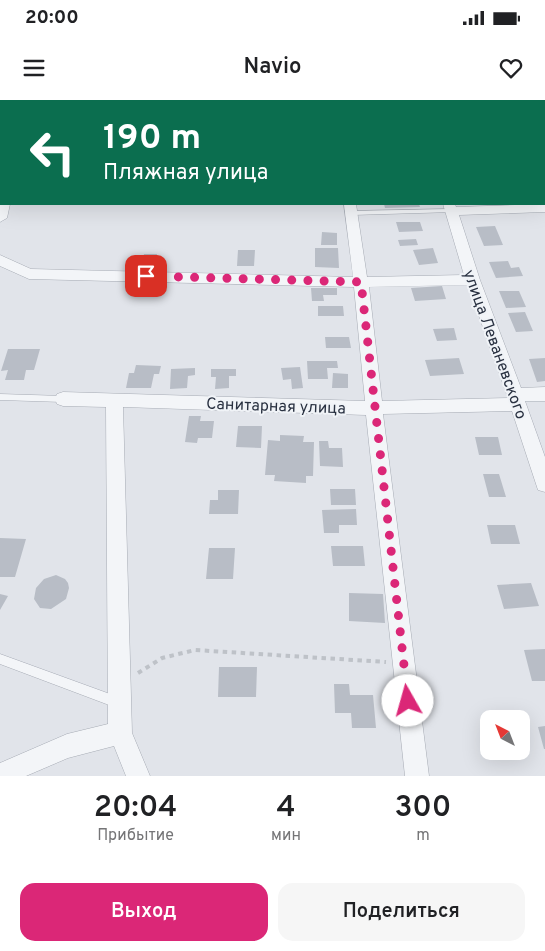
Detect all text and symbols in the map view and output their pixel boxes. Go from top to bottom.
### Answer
text: 20:00 [25,6,79,30]
icon: menu [20,54,48,82]
text: Navio [244,54,301,81]
icon: heart [497,54,525,82]
text: 190 m [103,117,201,161]
icon: left [20,120,85,185]
text: Пляжная улица [103,160,268,187]
pin [125,255,167,297]
icon: arrive [132,262,160,290]
street label: улица Леваневского [458,267,530,422]
street label: Санитарная улица [206,395,346,419]
position arrow [381,674,433,726]
north arrow [480,710,530,760]
map controls [480,710,530,760]
text: 20:04 [94,790,177,827]
text: 4 [276,790,295,827]
text: 300 [395,790,451,827]
text: Прибытие [97,826,174,846]
text: мин [271,826,301,846]
text: m [416,826,430,846]
button: Выход [20,883,268,941]
button: Поделиться [278,883,525,941]

